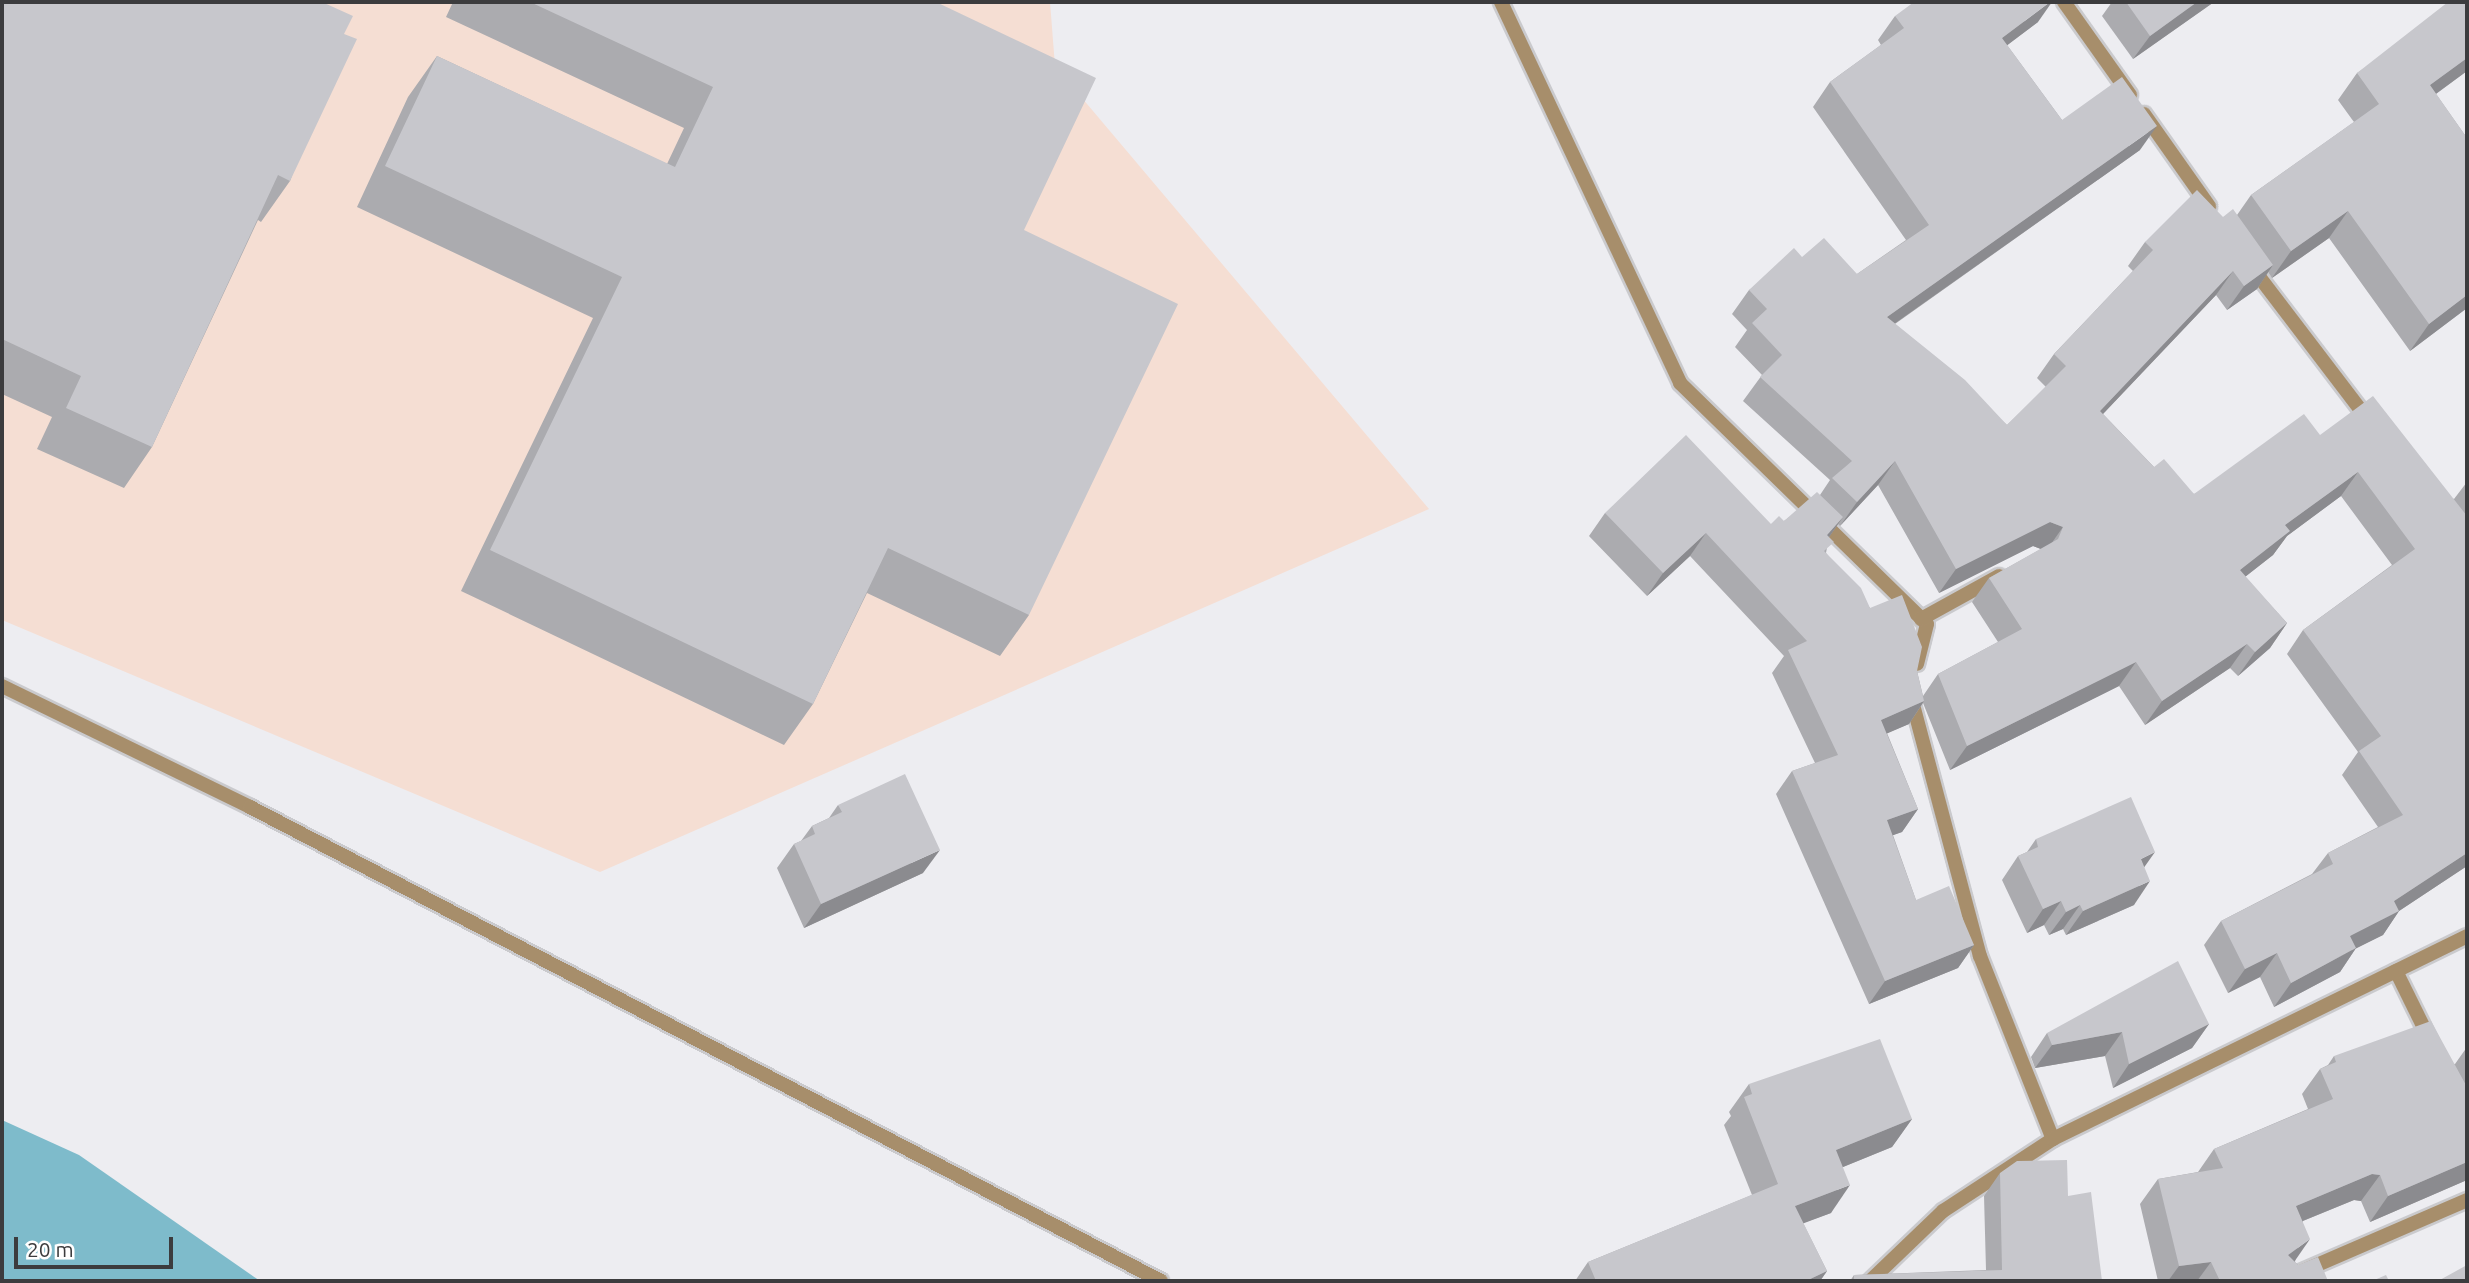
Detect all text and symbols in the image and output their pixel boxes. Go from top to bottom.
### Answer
scale bar [18,1224,177,1268]
text: 20 m [27,1237,74,1261]

